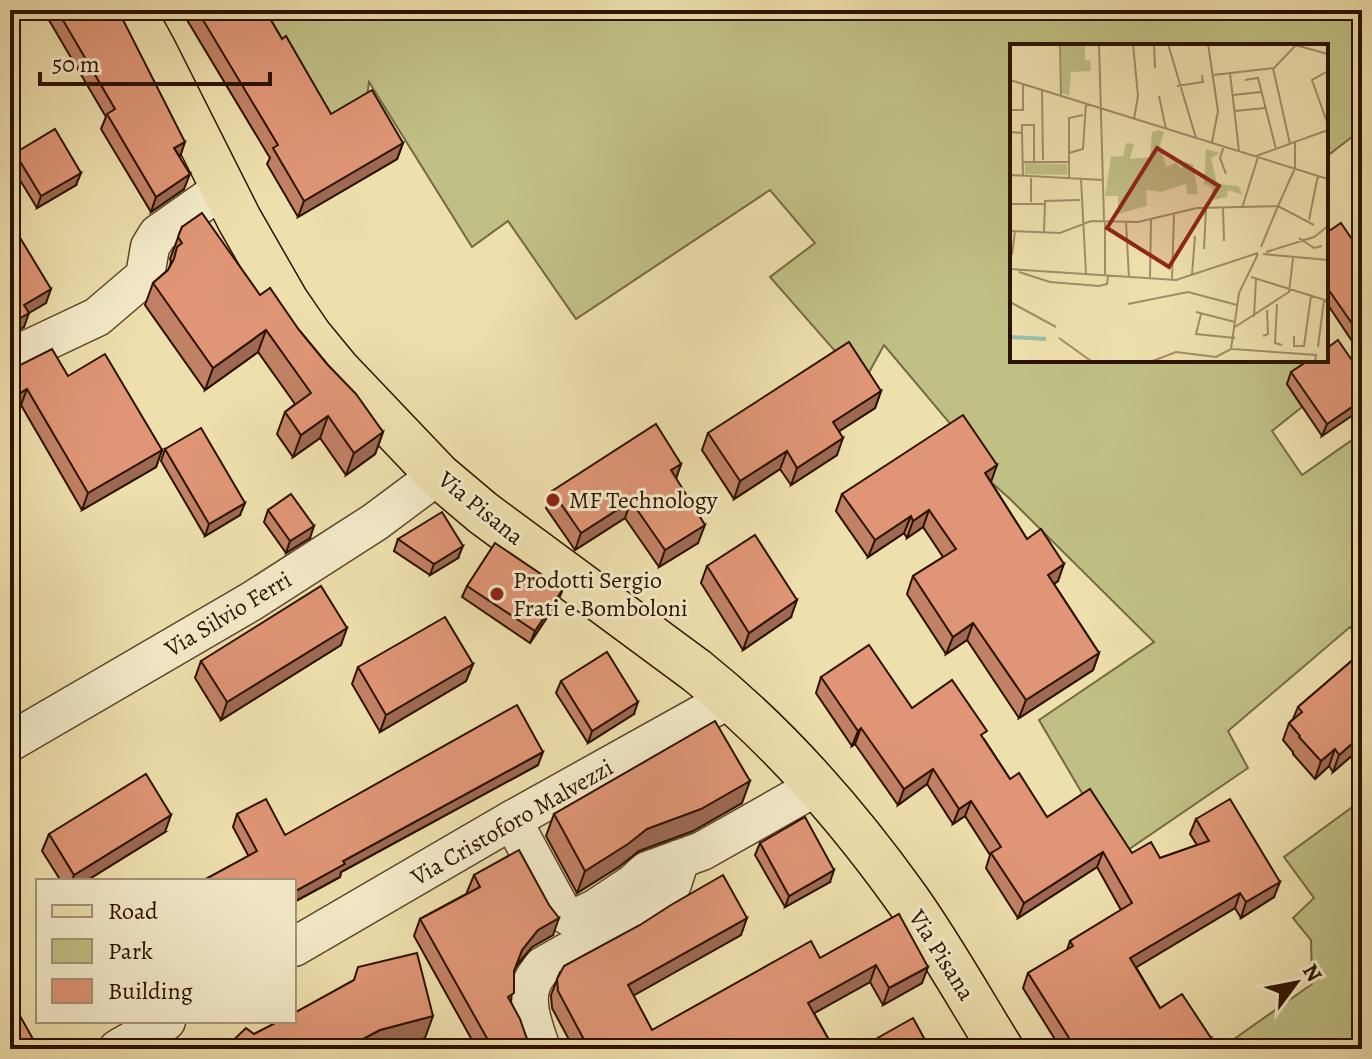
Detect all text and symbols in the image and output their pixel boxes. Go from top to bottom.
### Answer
scale bar [40,36,270,86]
inset map [1010,44,1328,362]
text: 50 m [52,48,100,80]
street label: Via Pisana [431,463,531,553]
place label: MF Technology [569,484,718,516]
marker: MF Technology [544,491,562,509]
street label: Via Silvio Ferri [158,564,297,665]
place label: Prodotti Sergio Frati e Bomboloni [513,564,688,624]
marker: Prodotti Sergio Frati e Bomboloni [488,585,506,603]
street label: Via Cristoforo Malvezzi [404,751,619,893]
legend [36,879,296,1023]
text: Road [108,895,158,927]
street label: Via Pisana [901,903,983,1007]
text: Park [108,935,153,967]
north arrow [1256,943,1336,1023]
text: N [1295,958,1329,988]
text: Building [108,975,193,1007]

